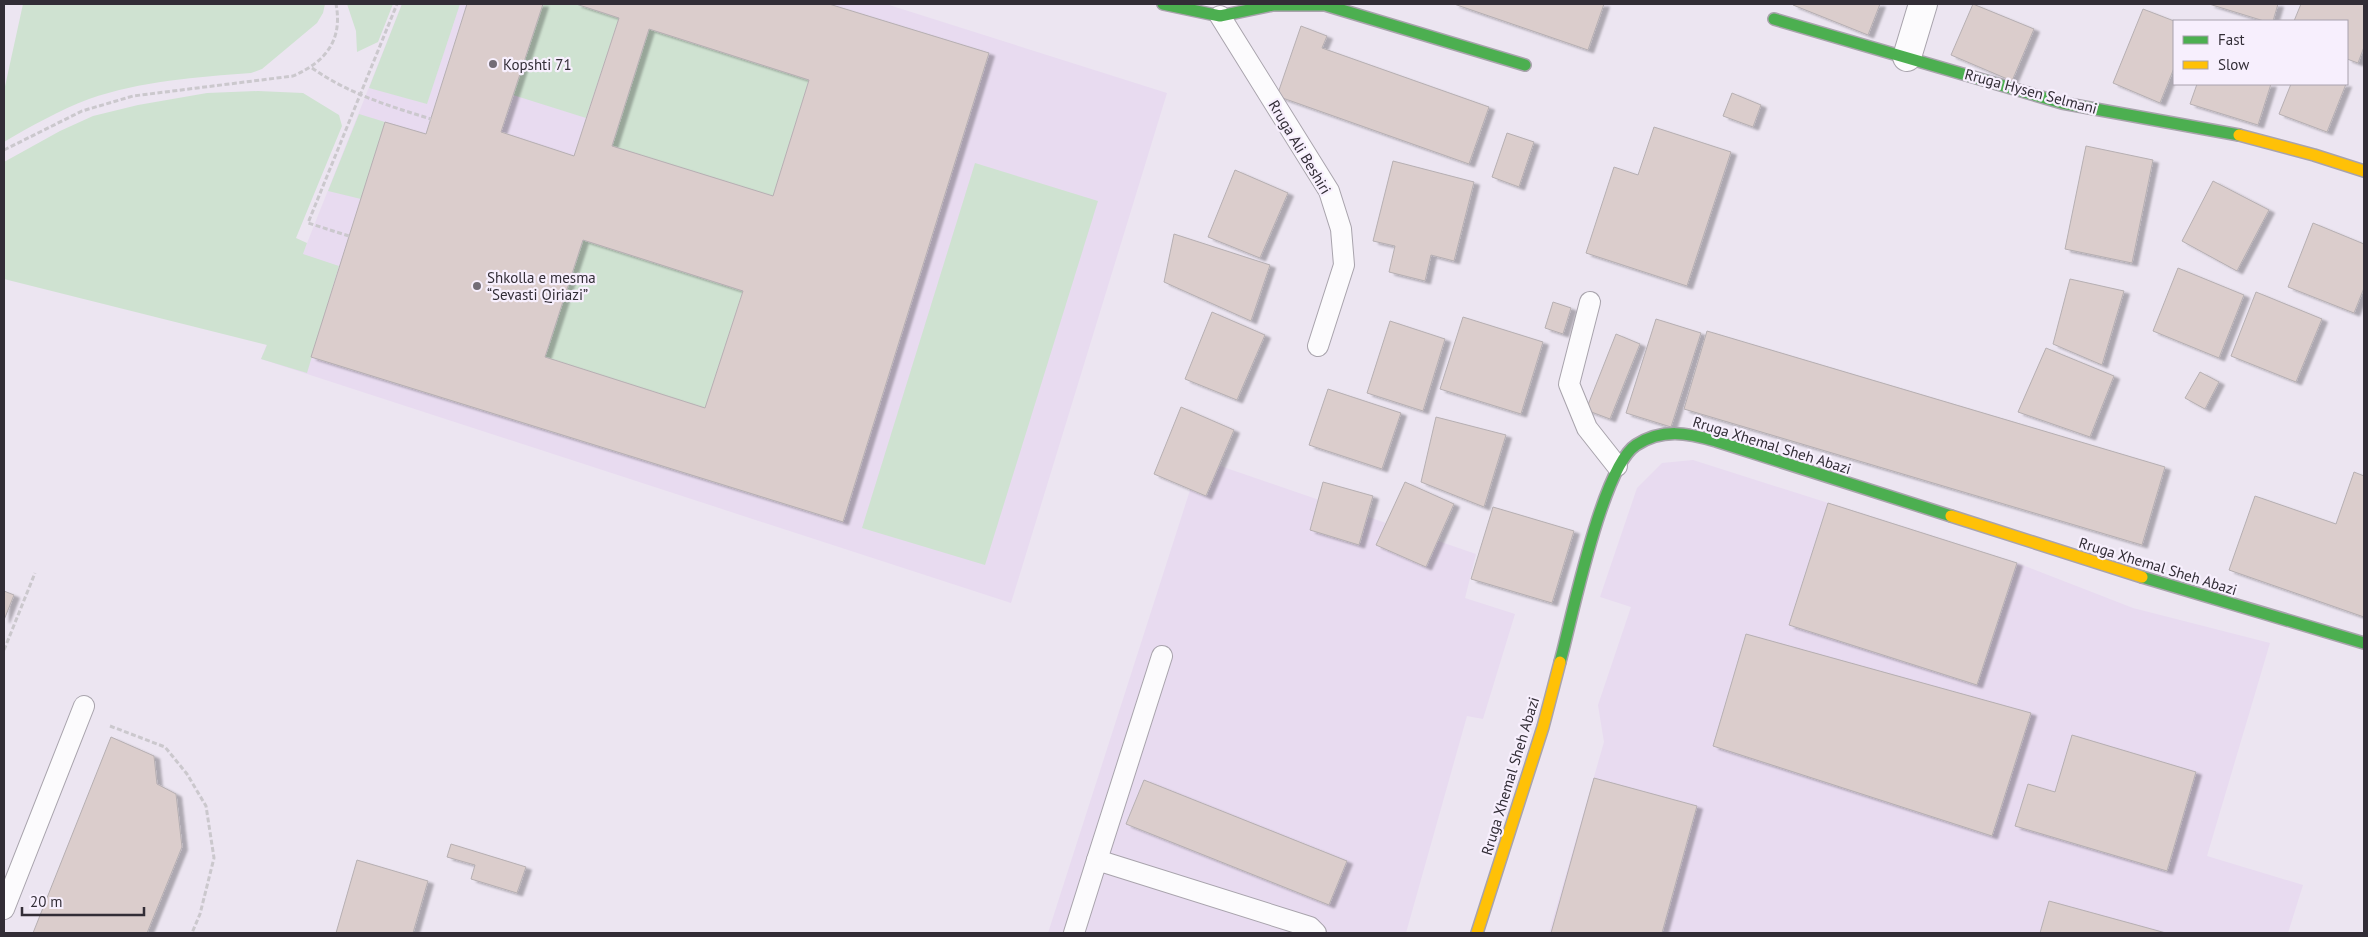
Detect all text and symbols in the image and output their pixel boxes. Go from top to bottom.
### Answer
legend [2173,20,2348,85]
text: Fast [2218,30,2245,49]
place label: Kopshti 71 [503,55,572,74]
text: Slow [2218,55,2249,74]
marker: Kopshti 71 [487,58,499,70]
street label: Rruga Hysen Selmani [1963,64,2099,118]
street label: Rruga Ali Beshiri [1265,97,1335,197]
place label: Shkolla e mesma “Sevasti Qiriazi” [487,268,596,304]
marker: Shkolla e mesma “Sevasti Qiriazi” [471,280,483,292]
street label: Rruga Xhemal Sheh Abazi [1690,412,1854,478]
street label: Rruga Xhemal Sheh Abazi [2076,533,2240,599]
street label: Rruga Xhemal Sheh Abazi [1477,694,1543,858]
scale bar [22,884,145,916]
text: 20 m [30,892,63,911]

